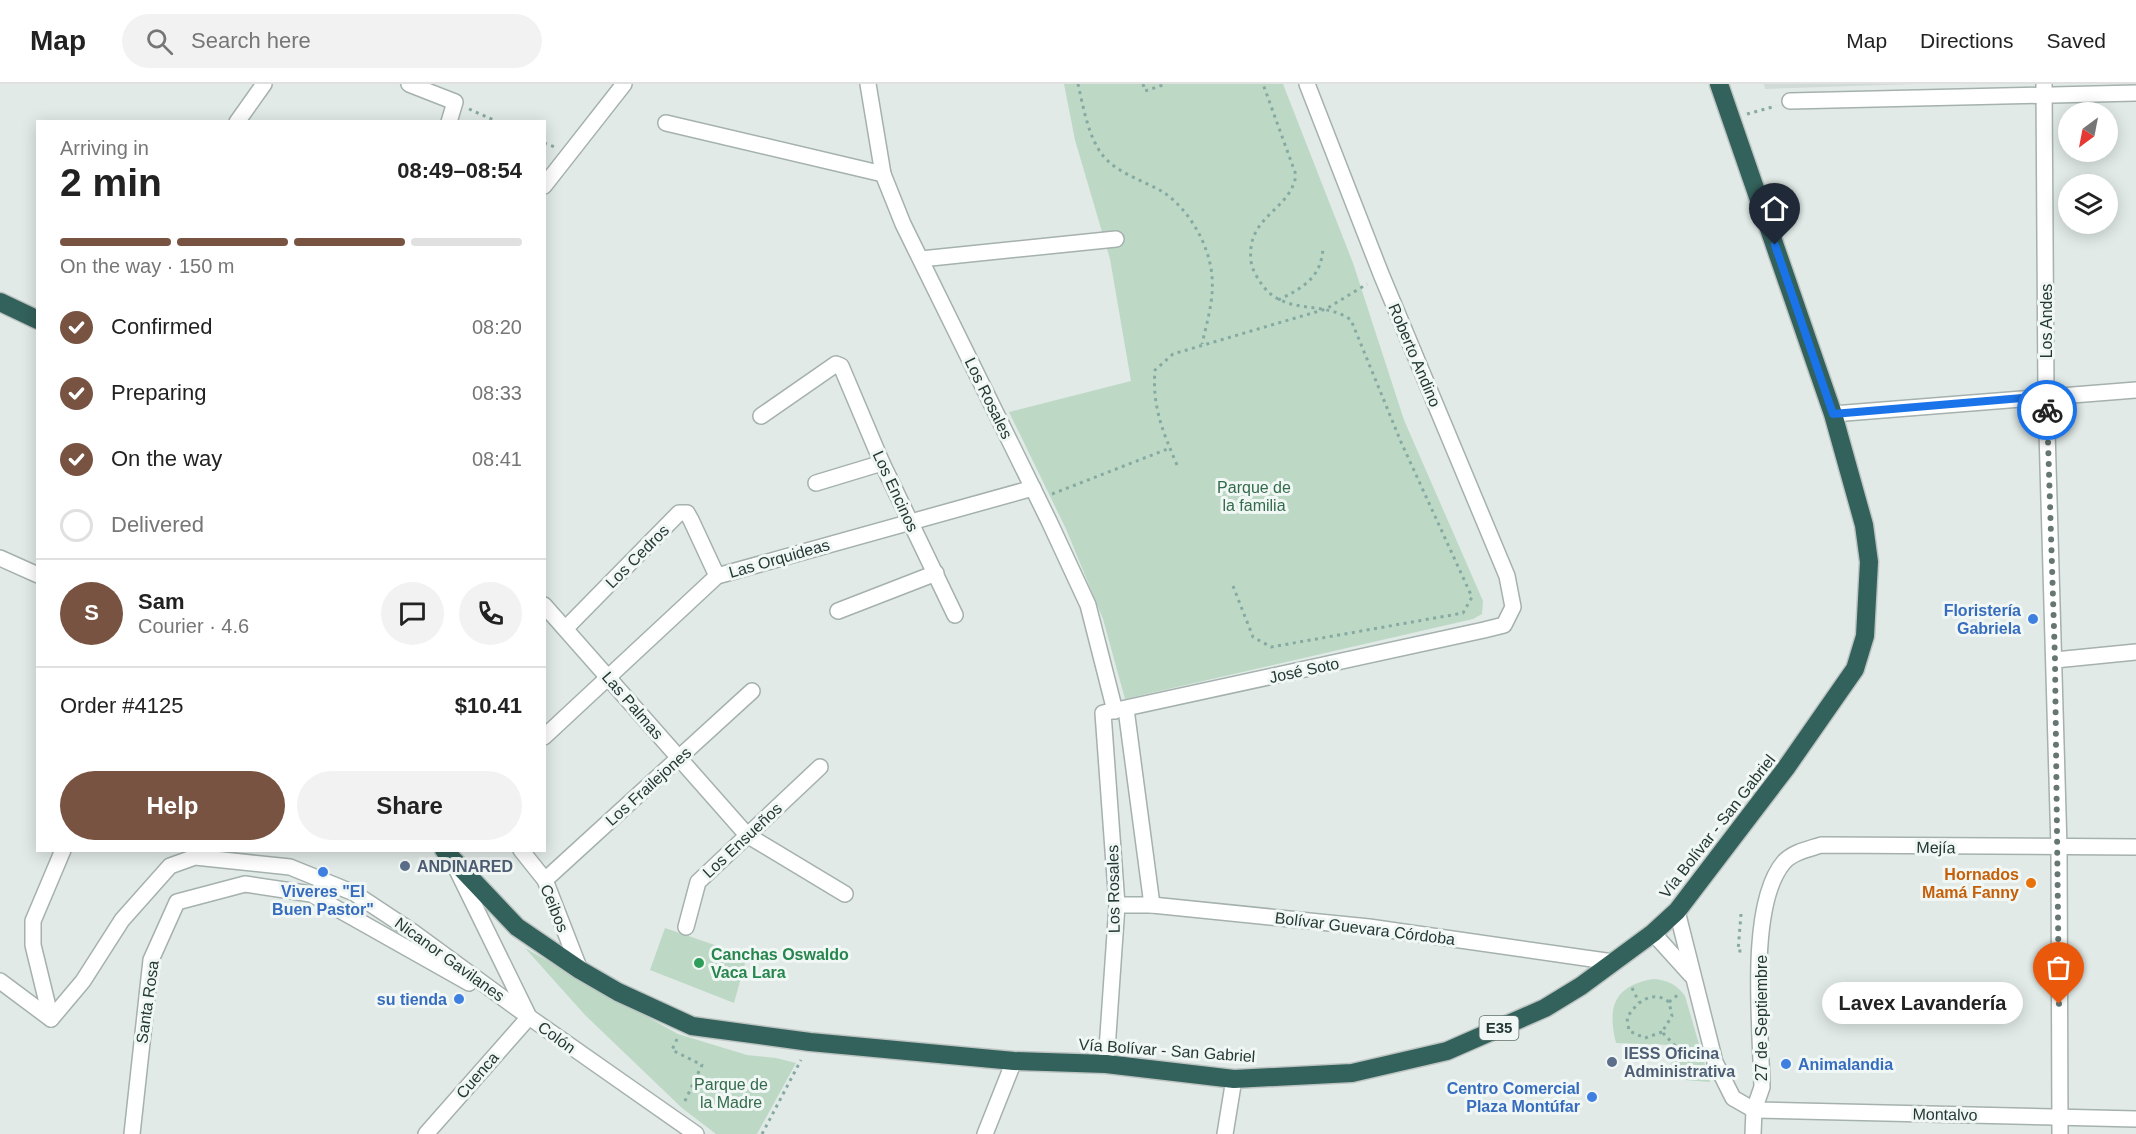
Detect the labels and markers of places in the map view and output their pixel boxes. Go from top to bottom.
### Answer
pin [1749,183,1800,245]
place label: Floristería Gabriela [1944,602,2021,637]
marker: Floristería Gabriela [2026,612,2040,626]
place label: ANDINARED [417,858,513,875]
marker: ANDINARED [398,859,412,873]
marker: Viveres "El Buen Pastor" [316,865,330,879]
place label: Hornados Mamá Fanny [1922,866,2019,901]
marker: Hornados Mamá Fanny [2024,876,2038,890]
place label: Viveres "El Buen Pastor" [272,883,374,918]
pin [2033,942,2084,1004]
place label: Canchas Oswaldo Vaca Lara [711,946,849,981]
marker: Canchas Oswaldo Vaca Lara [692,956,706,970]
callout: Lavex Lavandería [1822,983,2023,1025]
place label: su tienda [377,991,447,1008]
marker: su tienda [452,992,466,1006]
place label: IESS Oficina Administrativa [1624,1045,1735,1080]
marker: IESS Oficina Administrativa [1605,1055,1619,1069]
place label: Animalandia [1798,1056,1893,1073]
marker: Animalandia [1779,1057,1793,1071]
place label: Centro Comercial Plaza Montúfar [1447,1080,1580,1115]
marker: Centro Comercial Plaza Montúfar [1585,1090,1599,1104]

